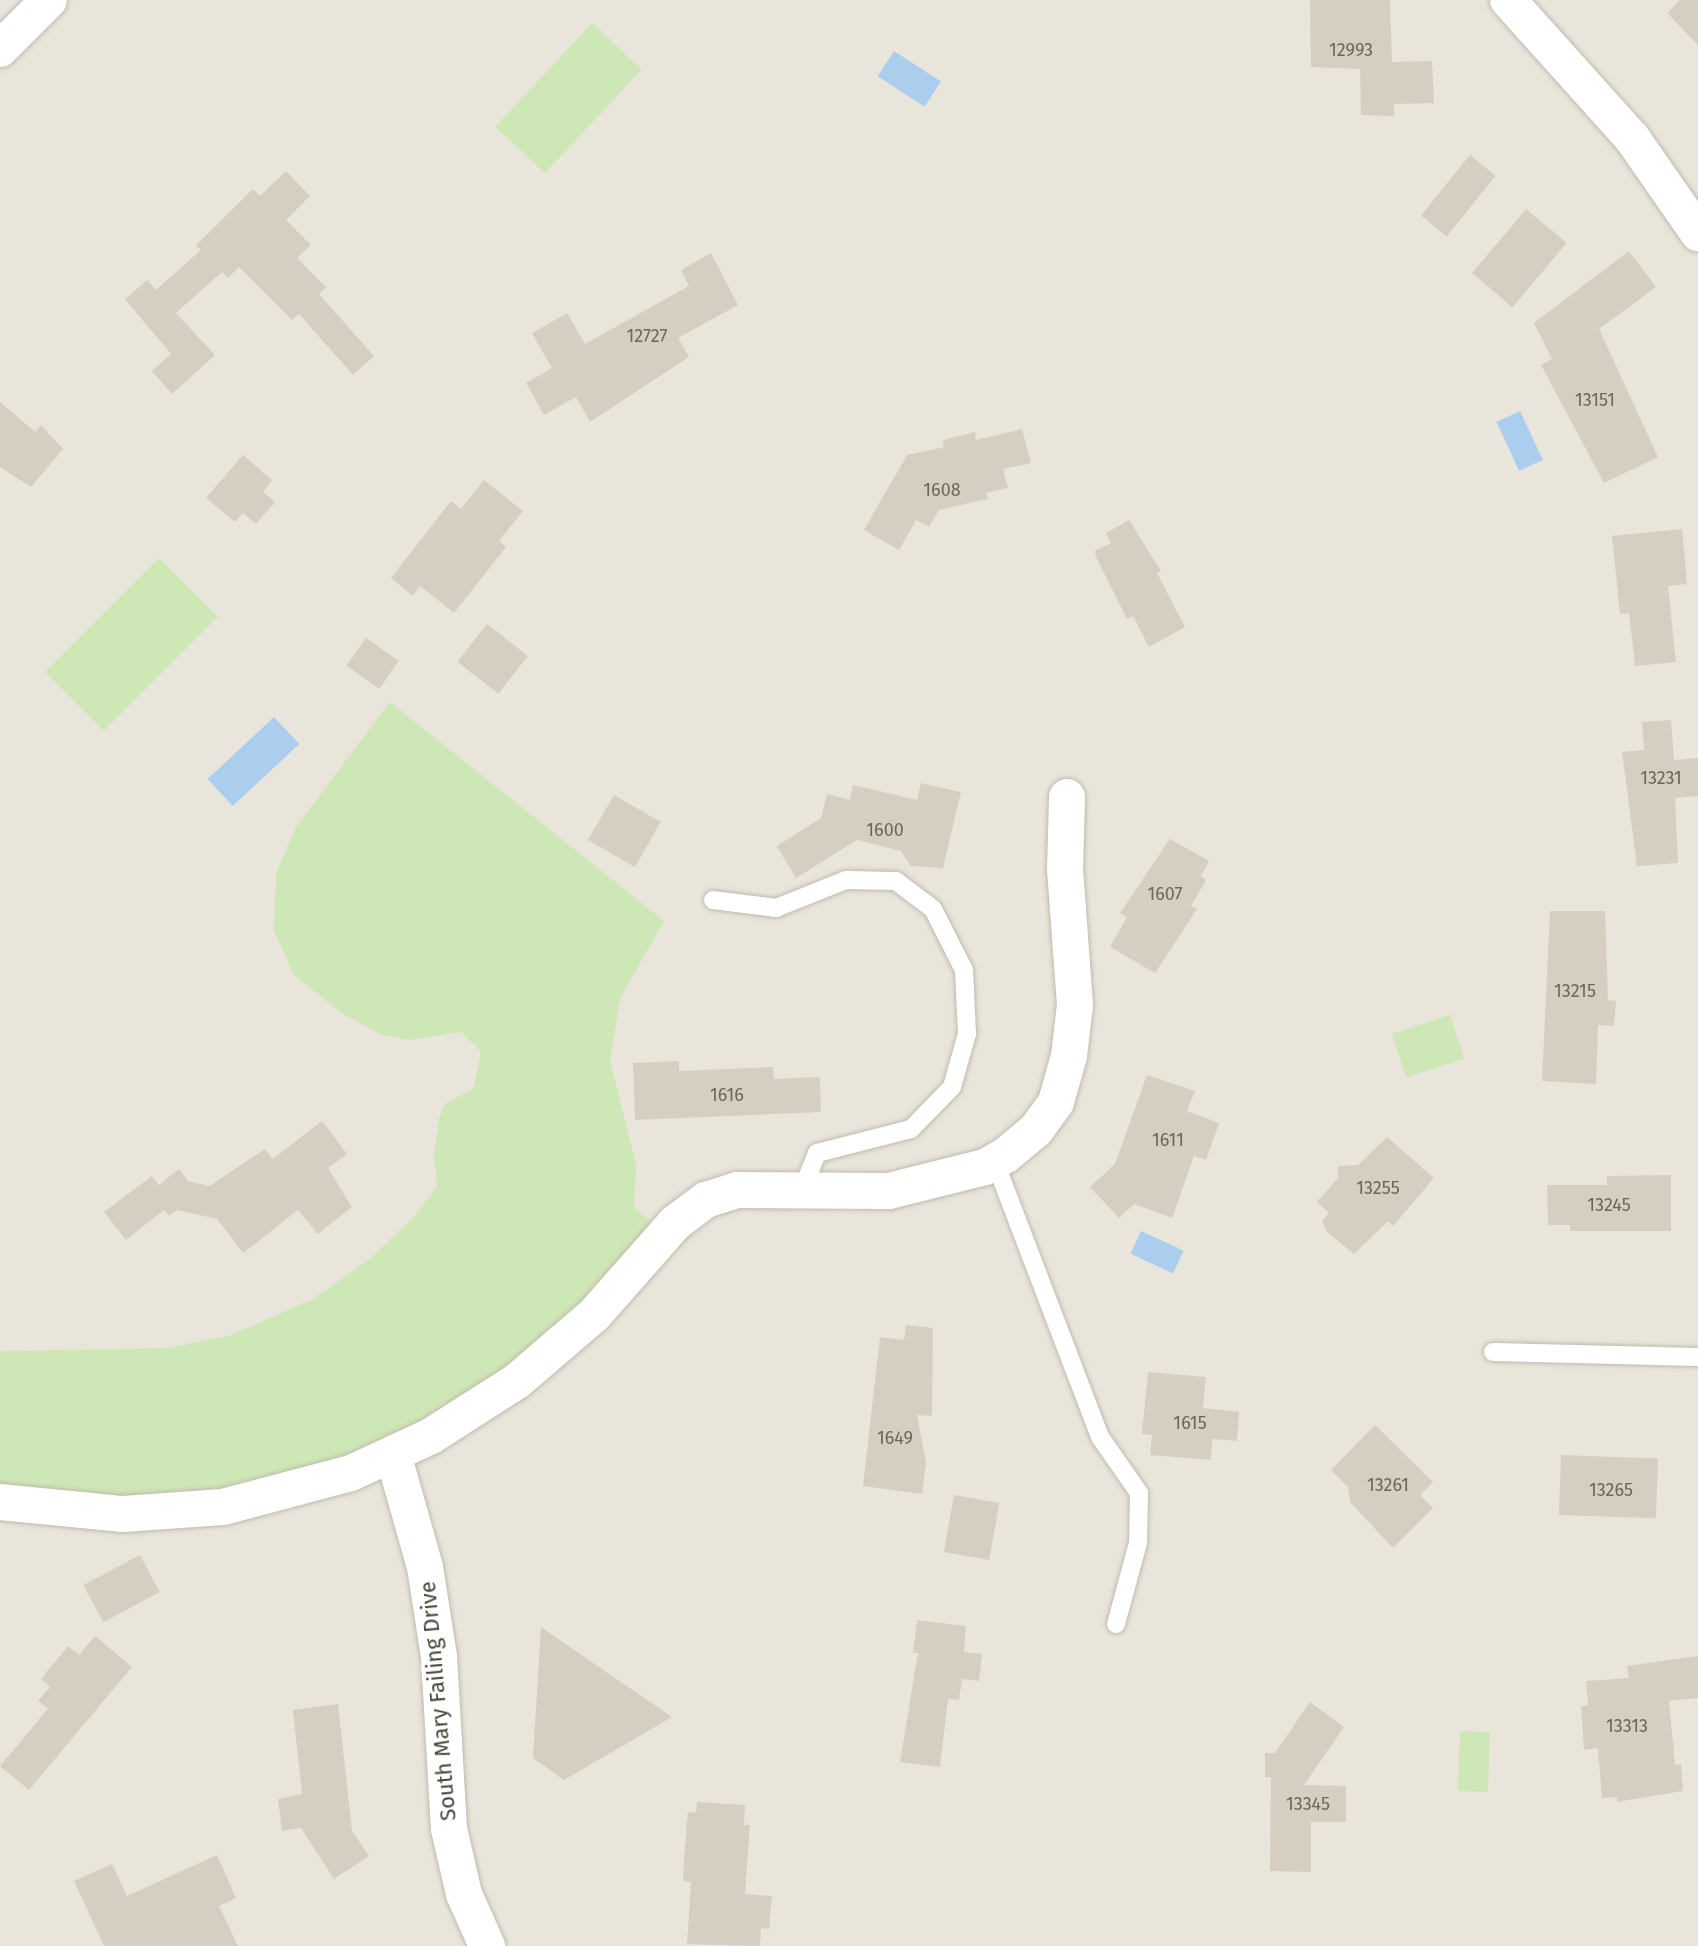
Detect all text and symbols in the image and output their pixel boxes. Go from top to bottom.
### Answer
house number: 12993 [1329,39,1373,61]
house number: 12727 [627,325,667,347]
house number: 13151 [1575,389,1615,411]
house number: 1608 [923,479,961,501]
house number: 13231 [1640,767,1682,789]
house number: 1600 [866,819,904,841]
house number: 1607 [1147,883,1183,905]
house number: 13215 [1554,980,1596,1002]
house number: 1616 [710,1084,744,1106]
house number: 1611 [1152,1129,1184,1151]
house number: 13255 [1356,1177,1400,1199]
house number: 13245 [1587,1194,1631,1216]
house number: 1615 [1173,1412,1207,1434]
house number: 1649 [877,1427,913,1449]
house number: 13261 [1367,1474,1409,1496]
house number: 13265 [1589,1479,1633,1501]
street label: South Mary Failing Drive [414,1580,462,1822]
house number: 13313 [1606,1715,1648,1737]
house number: 13345 [1286,1793,1330,1815]

